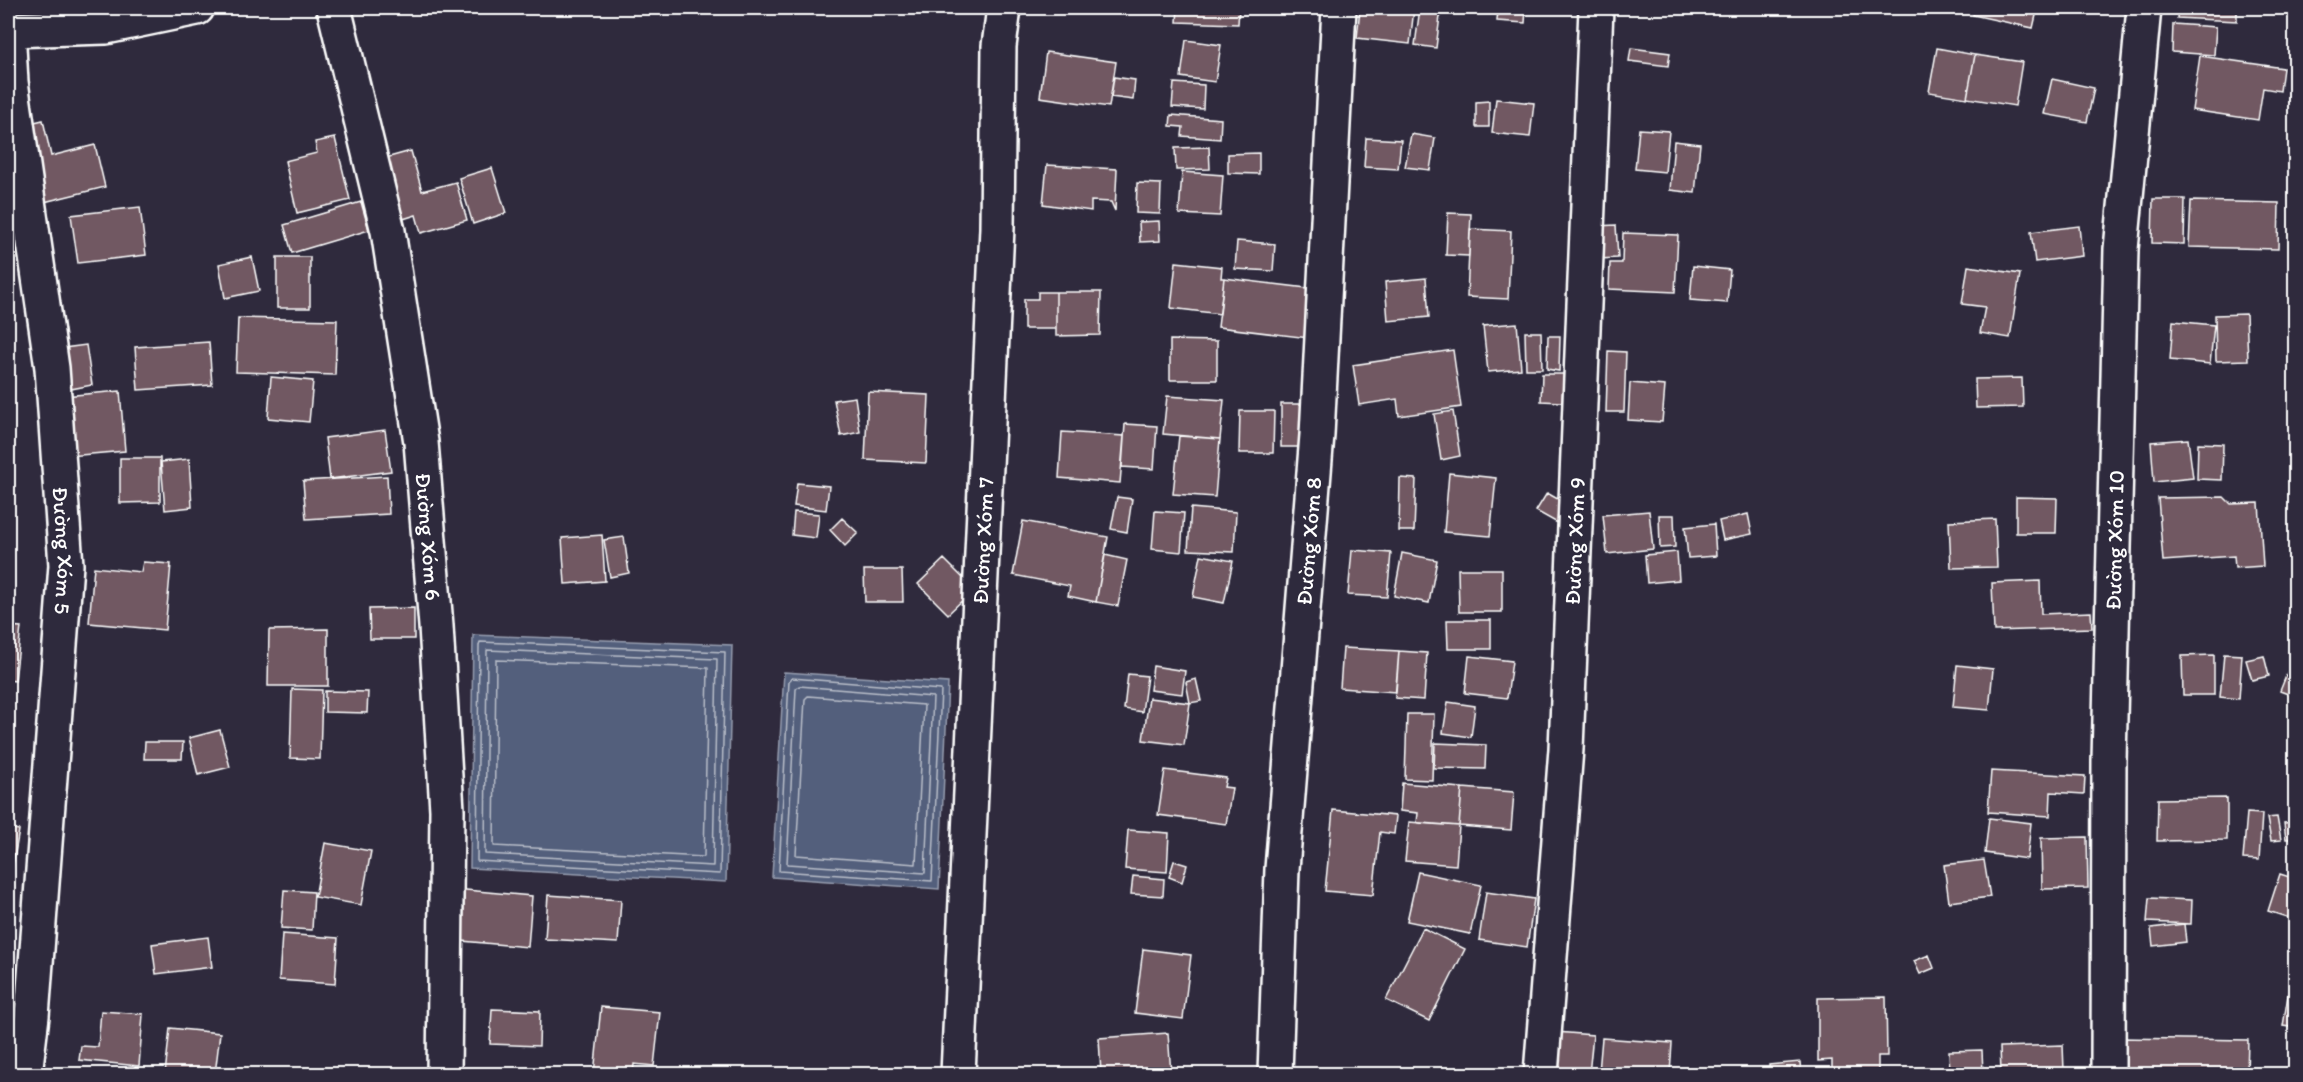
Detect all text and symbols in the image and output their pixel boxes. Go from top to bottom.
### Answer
street label: Đường Xóm 10 [2100,470,2130,610]
street label: Đường Xóm 6 [410,472,447,602]
street label: Đường Xóm 7 [967,476,1000,605]
street label: Đường Xóm 8 [1290,476,1328,606]
street label: Đường Xóm 9 [1559,477,1591,606]
street label: Đường Xóm 5 [46,486,79,615]

